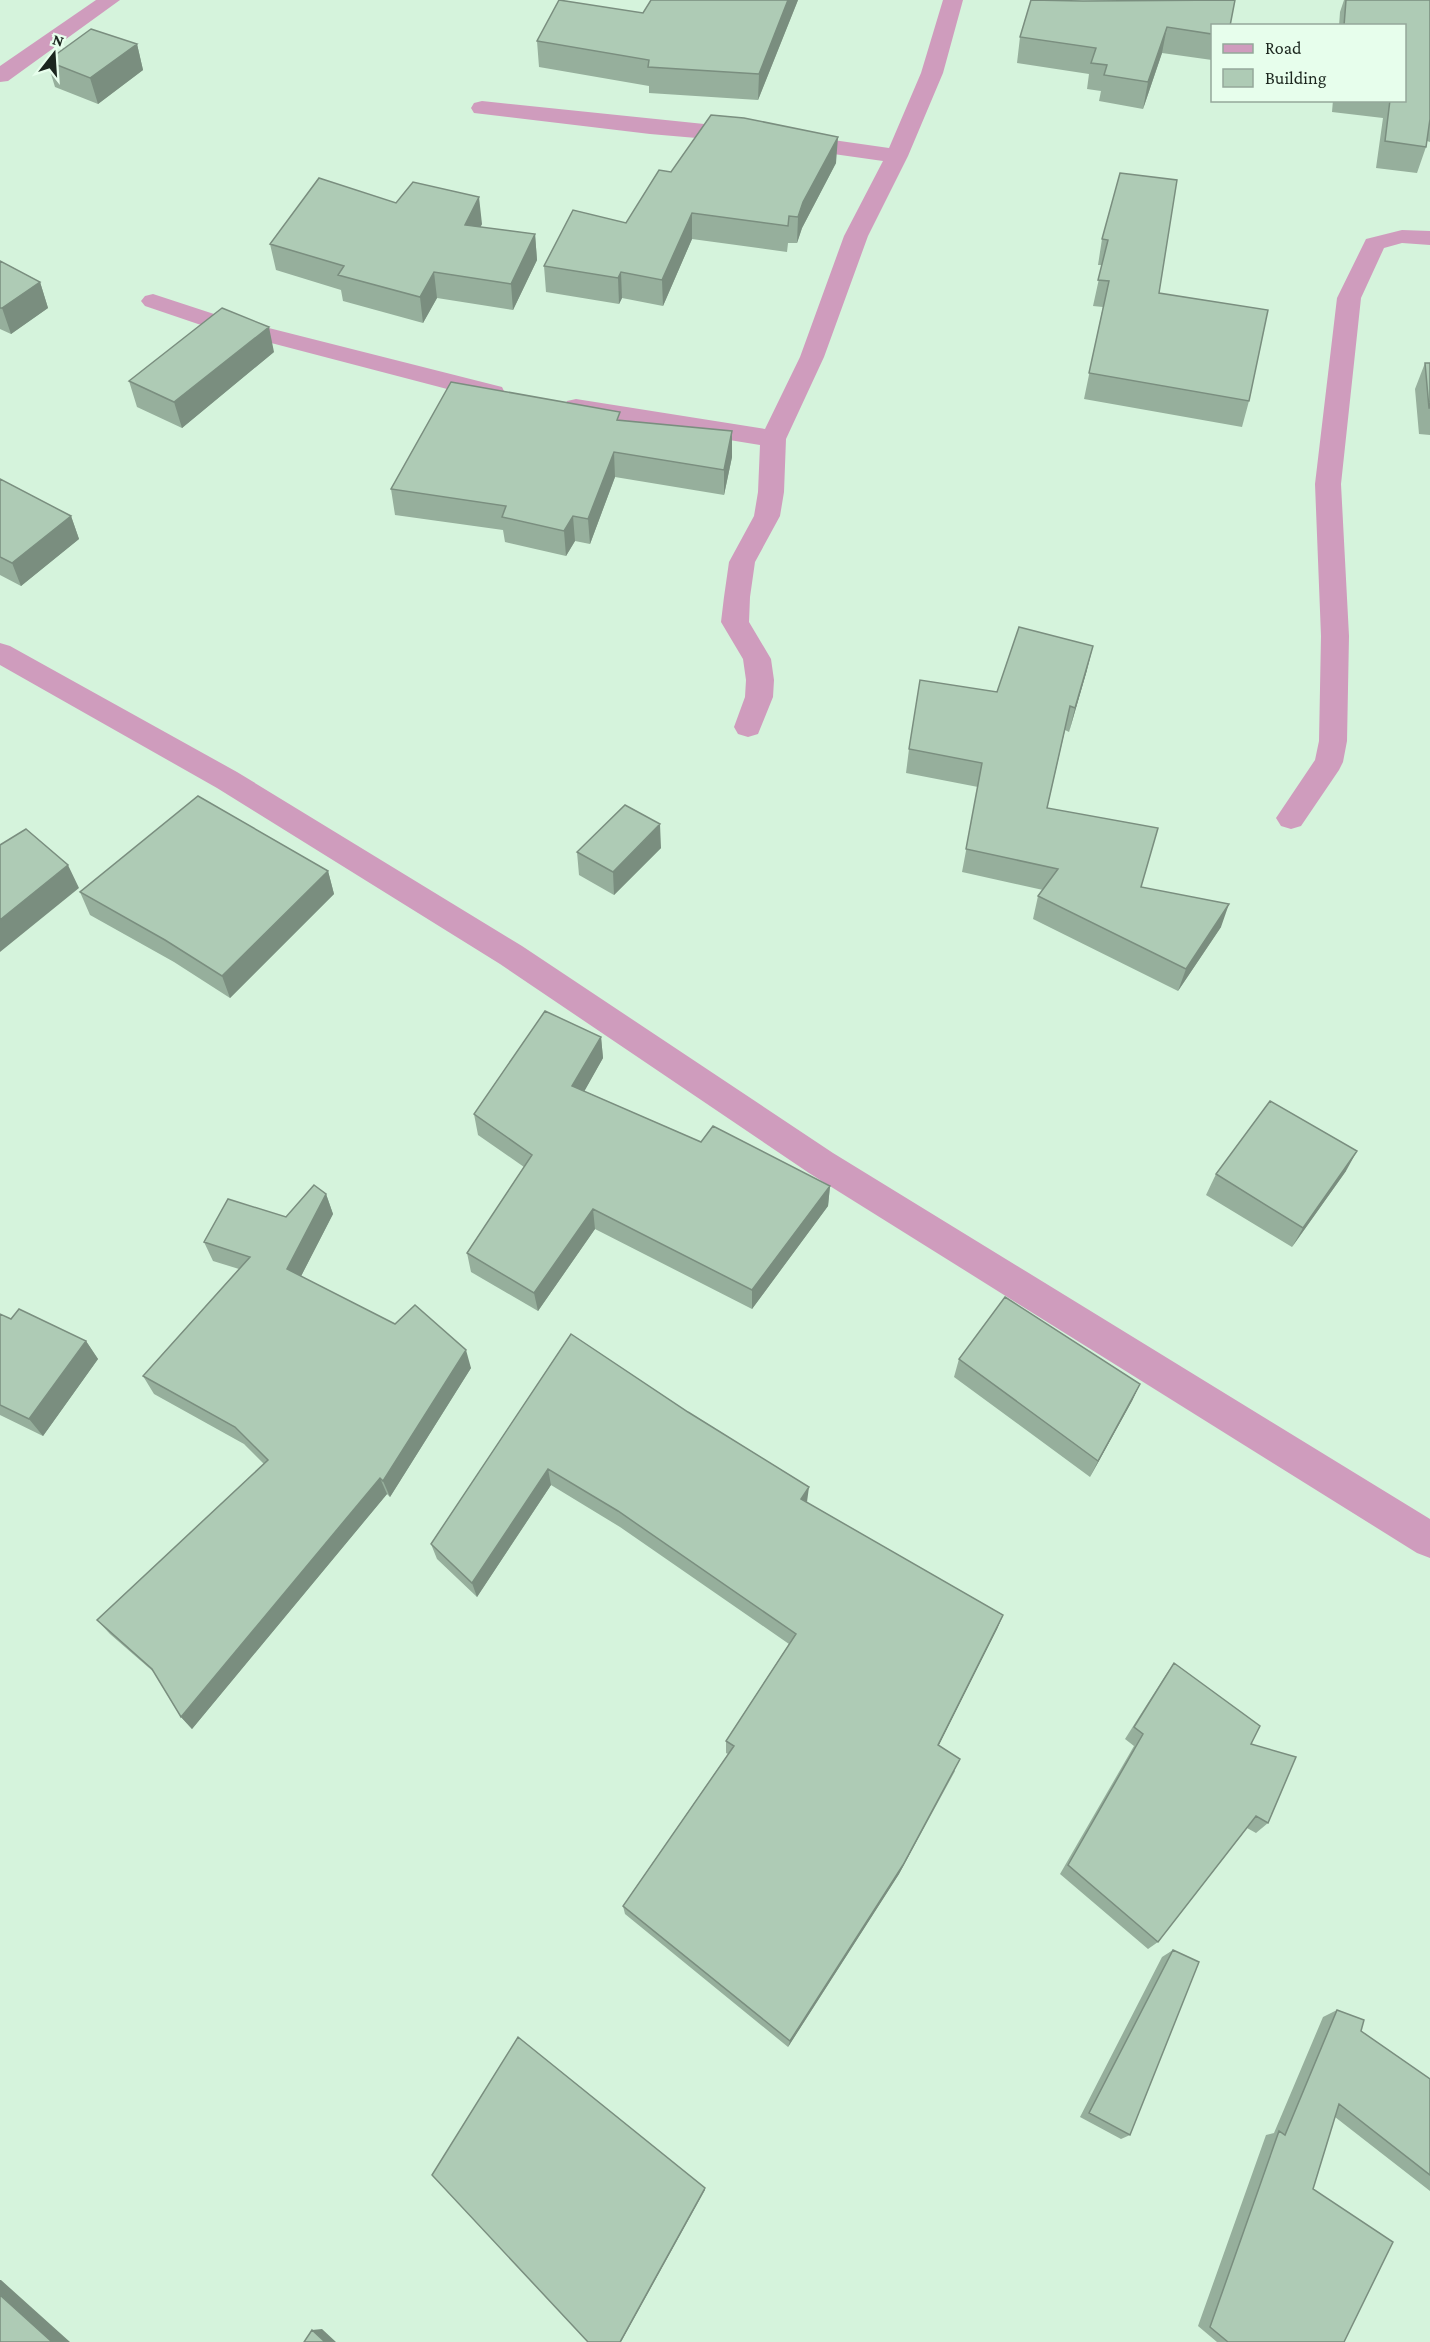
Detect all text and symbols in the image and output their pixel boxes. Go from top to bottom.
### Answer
north arrow [24,24,84,84]
legend [1211,24,1406,102]
text: N [51,30,66,50]
text: Road [1265,38,1302,58]
text: Building [1265,68,1327,88]

